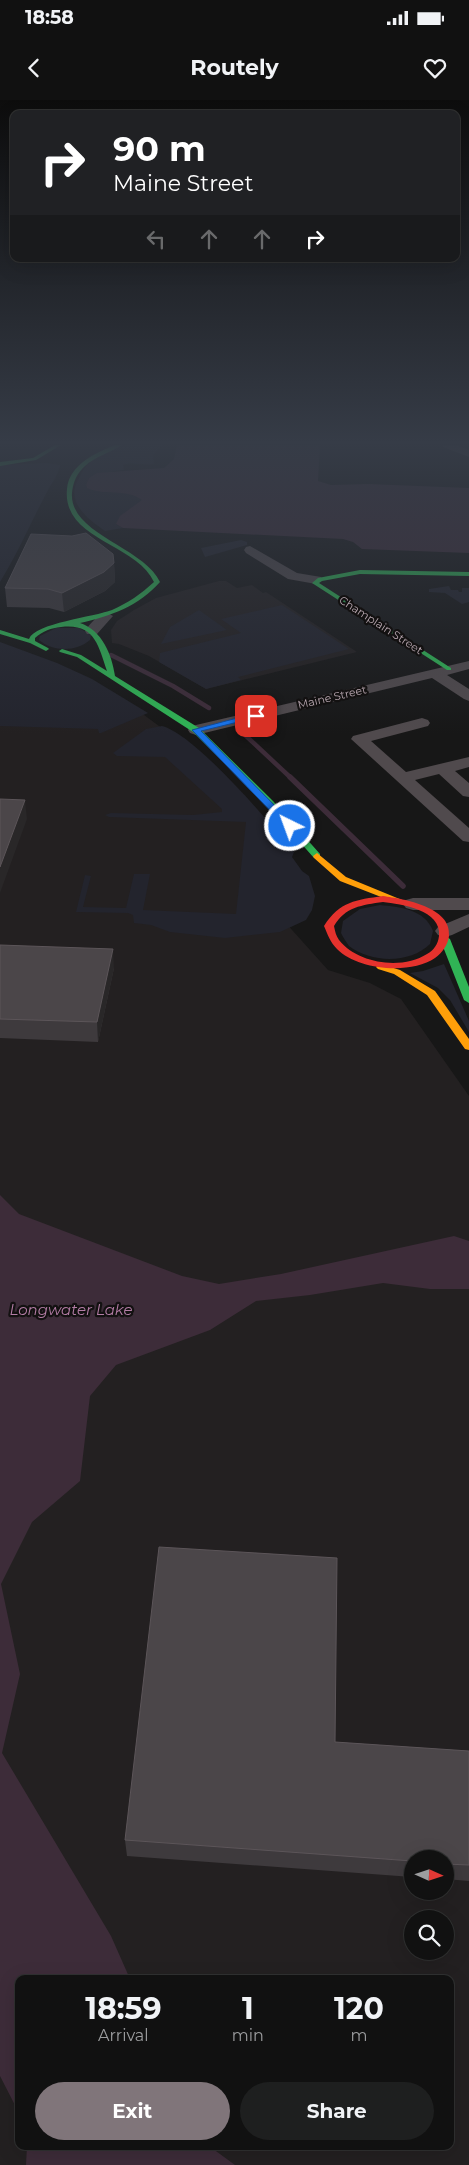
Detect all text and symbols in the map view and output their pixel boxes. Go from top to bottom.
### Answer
text: 18:58 [25,6,74,29]
icon: back [20,54,48,82]
text: Routely [190,54,279,81]
icon: heart [421,54,449,82]
text: 90 m [113,127,206,170]
icon: right [30,130,95,195]
text: Maine Street [113,170,253,197]
icon: left [142,225,170,253]
icon: ahead [195,225,223,253]
icon: ahead [248,225,276,253]
icon: right [301,225,329,253]
street label: Champlain Street [337,593,426,658]
street label: Maine Street [296,682,368,712]
pin [235,695,277,737]
icon: arrive [242,702,270,730]
position arrow [263,799,315,851]
water label: Longwater Lake [9,1300,133,1319]
north arrow [404,1850,454,1900]
map controls [404,1850,454,1960]
button: search [404,1910,454,1960]
text: 18:59 [85,1990,162,2027]
text: 1 [242,1990,254,2027]
text: 120 [334,1990,384,2027]
text: Arrival [98,2026,149,2045]
text: min [232,2026,264,2045]
text: m [350,2026,367,2045]
button: Exit [35,2082,230,2140]
button: Share [240,2082,434,2140]

